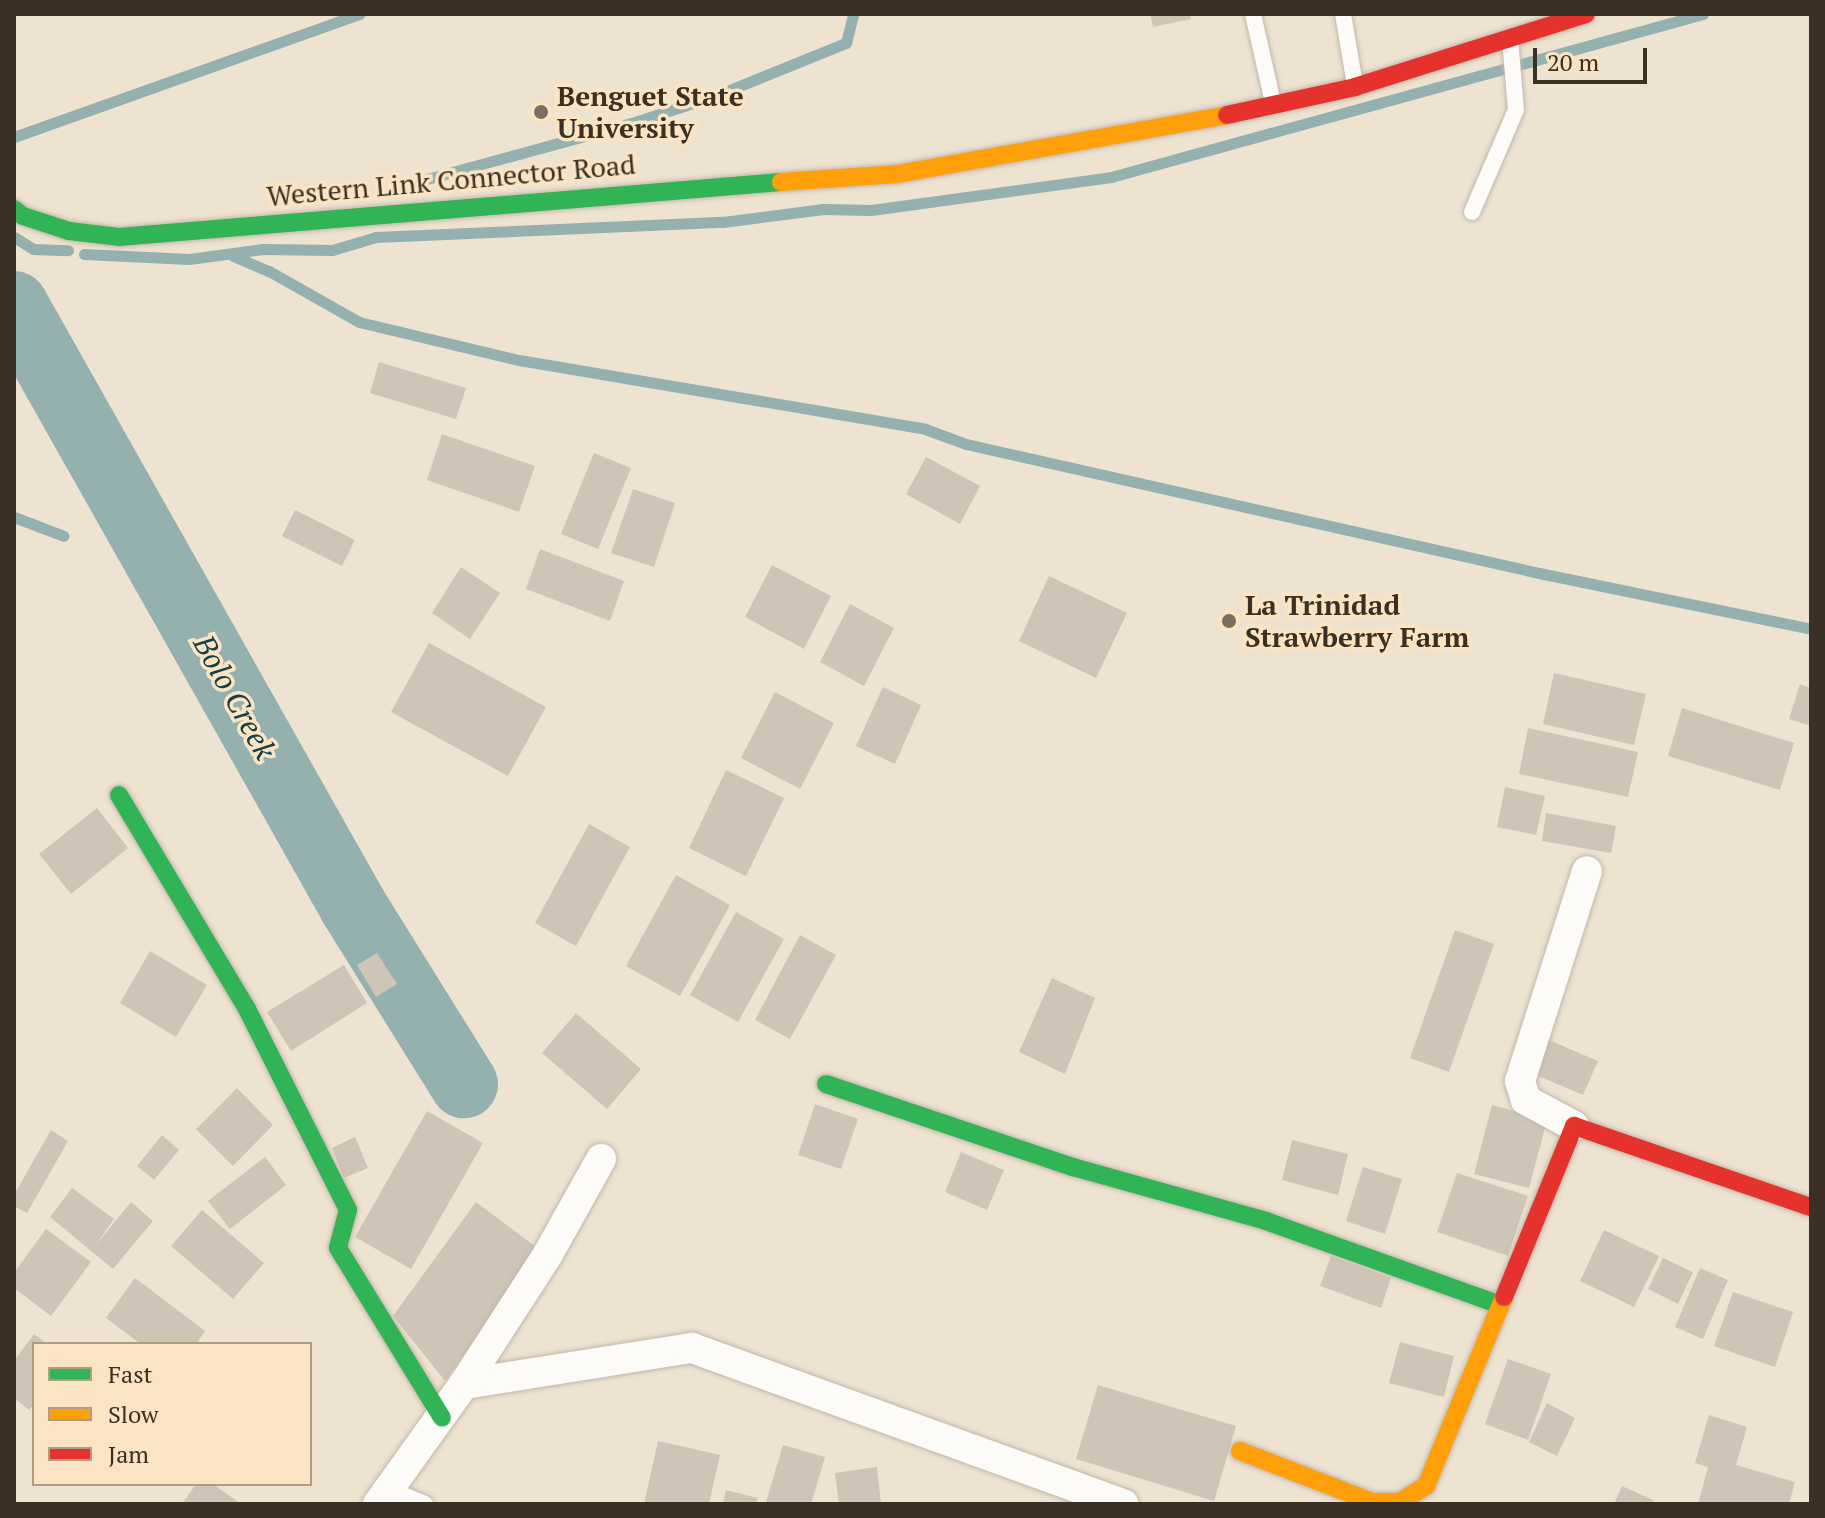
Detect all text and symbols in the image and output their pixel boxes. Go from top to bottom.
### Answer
scale bar [1537,32,1651,82]
text: 20 m [1547,46,1599,78]
place label: Benguet State University [557,79,744,145]
marker: Benguet State University [532,103,550,121]
street label: Western Link Connector Road [265,147,637,213]
place label: La Trinidad Strawberry Farm [1245,588,1469,654]
marker: La Trinidad Strawberry Farm [1220,612,1238,630]
water label: Bolo Creek [186,629,284,765]
legend [32,1342,312,1486]
text: Fast [108,1358,152,1390]
text: Slow [108,1398,159,1430]
text: Jam [108,1438,149,1470]

